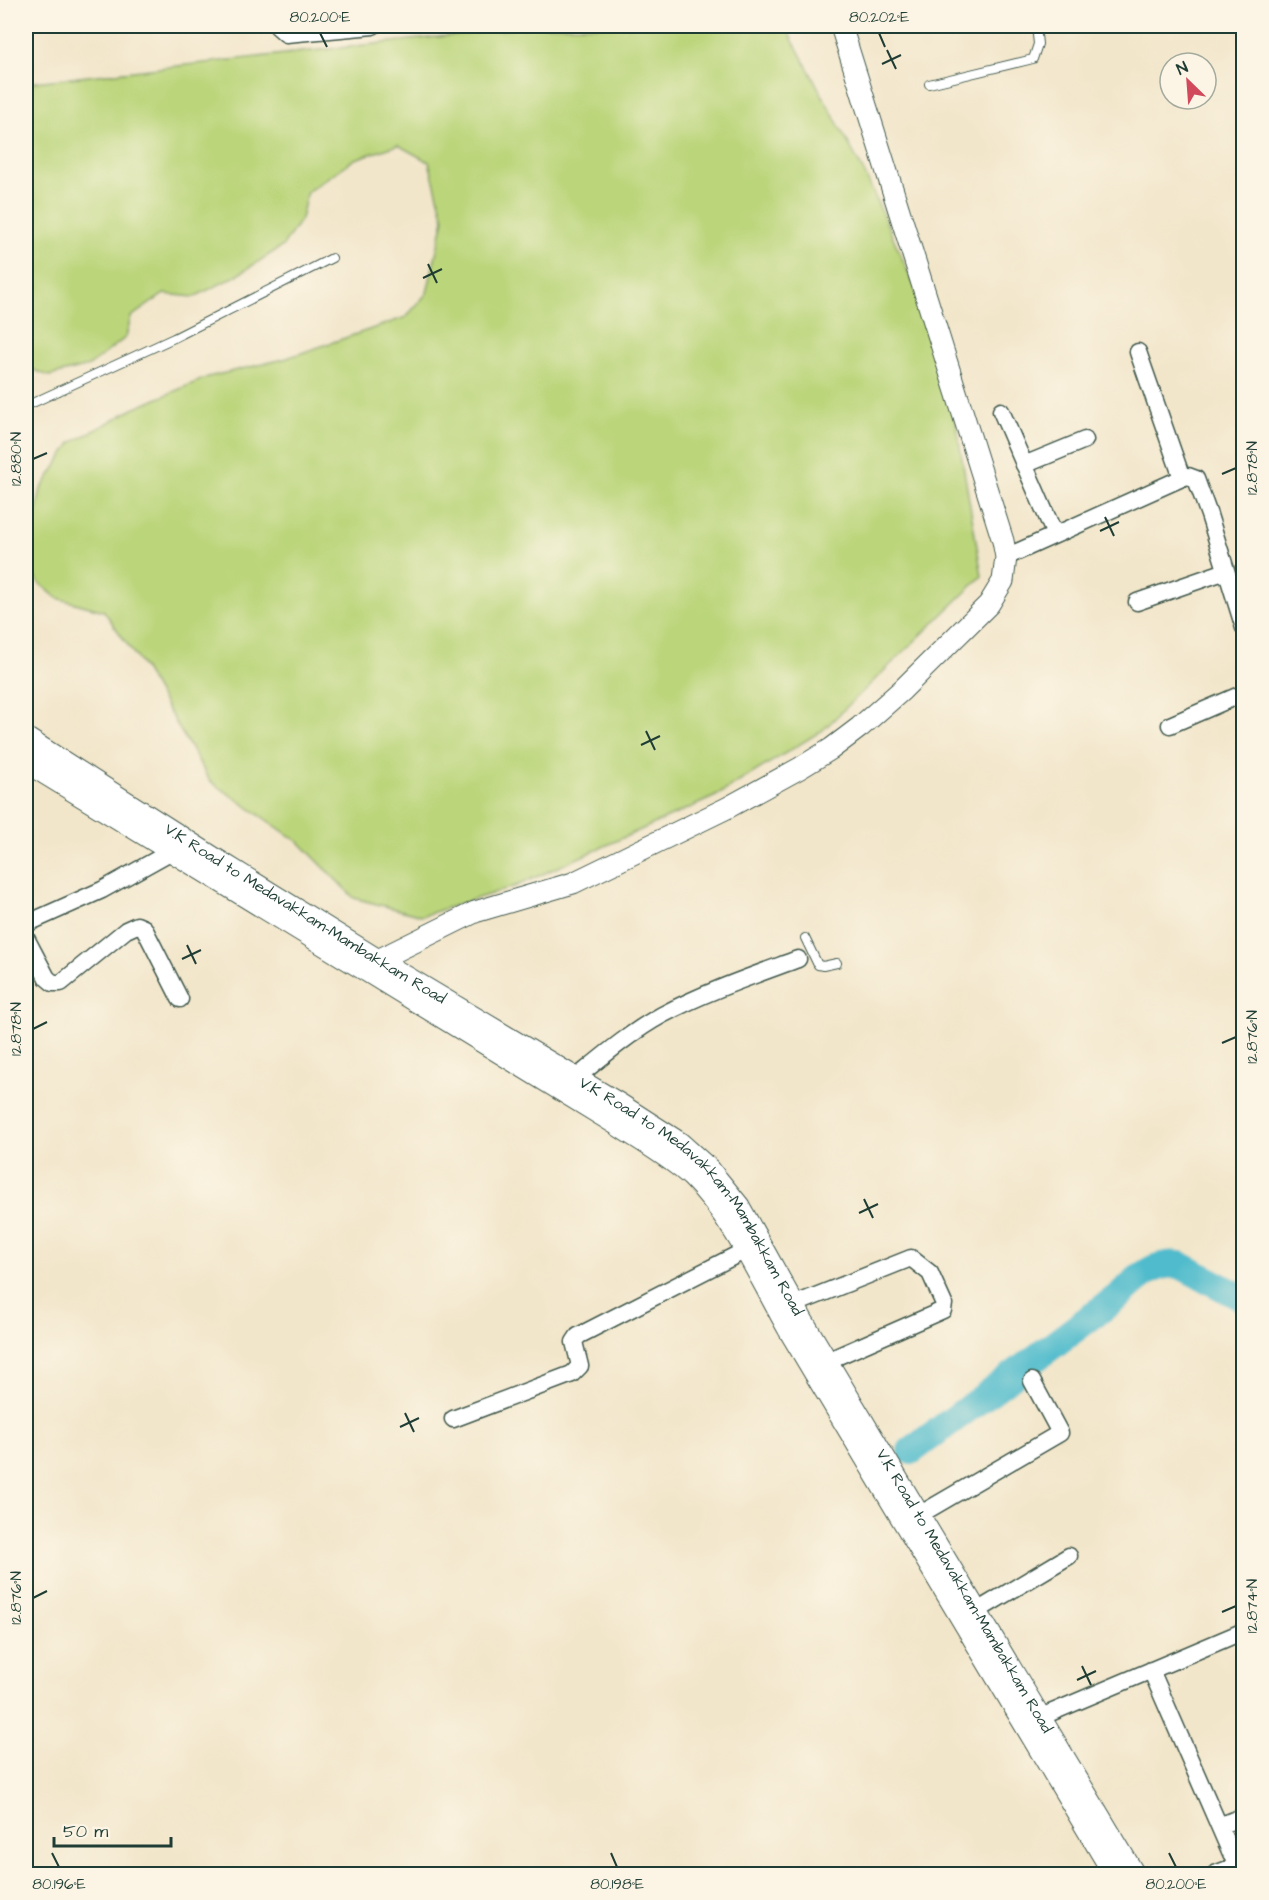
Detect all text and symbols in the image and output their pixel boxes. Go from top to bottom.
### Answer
text: 80.200°E [290,7,351,28]
text: 80.202°E [849,7,909,28]
north arrow [1158,51,1218,111]
text: N [1173,56,1191,80]
text: 12.880°N [6,432,27,486]
text: 12.878°N [1242,441,1263,495]
street label: V.K Road to Medavakkam-Mambakkam Road [160,818,450,1009]
text: 12.878°N [6,1002,27,1056]
text: 12.876°N [1242,1010,1263,1064]
street label: V.K Road to Medavakkam-Mambakkam Road [575,1071,809,1320]
street label: V.K Road to Medavakkam-Mambakkam Road [871,1445,1058,1737]
text: 12.876°N [6,1571,27,1625]
text: 12.874°N [1242,1579,1263,1633]
scale bar [54,1810,171,1848]
text: 50 m [63,1819,108,1844]
text: 80.196°E [32,1874,86,1895]
text: 80.198°E [590,1874,644,1895]
text: 80.200°E [1146,1874,1207,1895]

